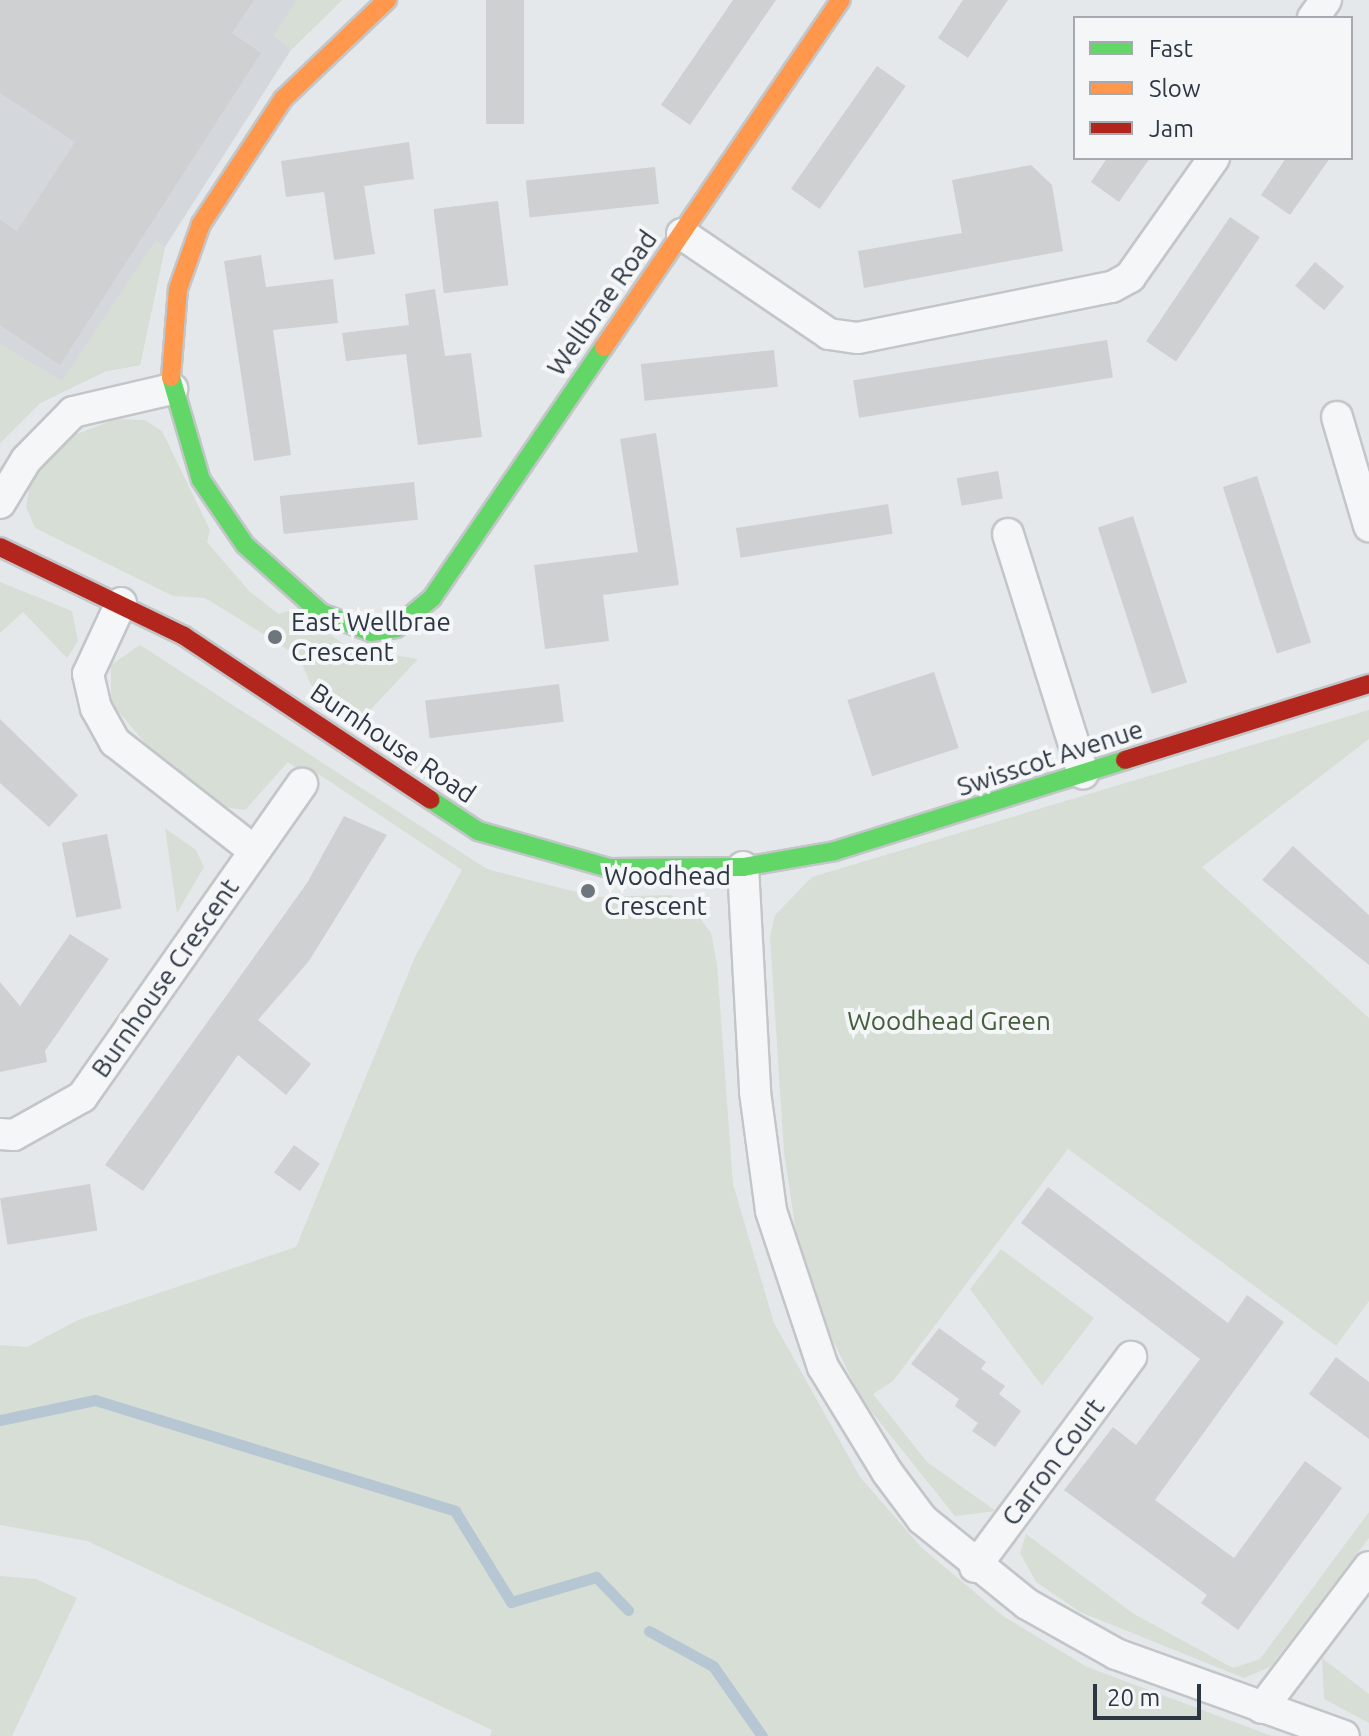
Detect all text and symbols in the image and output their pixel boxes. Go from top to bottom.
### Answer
legend [1073,16,1353,160]
text: Fast [1149,35,1193,62]
text: Slow [1149,75,1201,102]
text: Jam [1149,115,1194,142]
street label: Wellbrae Road [540,224,664,382]
place label: East Wellbrae Crescent [291,606,451,668]
marker: East Wellbrae Crescent [266,628,284,646]
street label: Burnhouse Road [304,676,482,810]
street label: Swisscot Avenue [953,713,1147,803]
place label: Woodhead Crescent [604,860,731,922]
street label: Burnhouse Crescent [85,873,245,1083]
marker: Woodhead Crescent [579,882,597,900]
park label: Woodhead Green [847,1005,1051,1037]
street label: Carron Court [995,1392,1111,1532]
scale bar [1097,1668,1205,1718]
text: 20 m [1107,1684,1160,1711]

